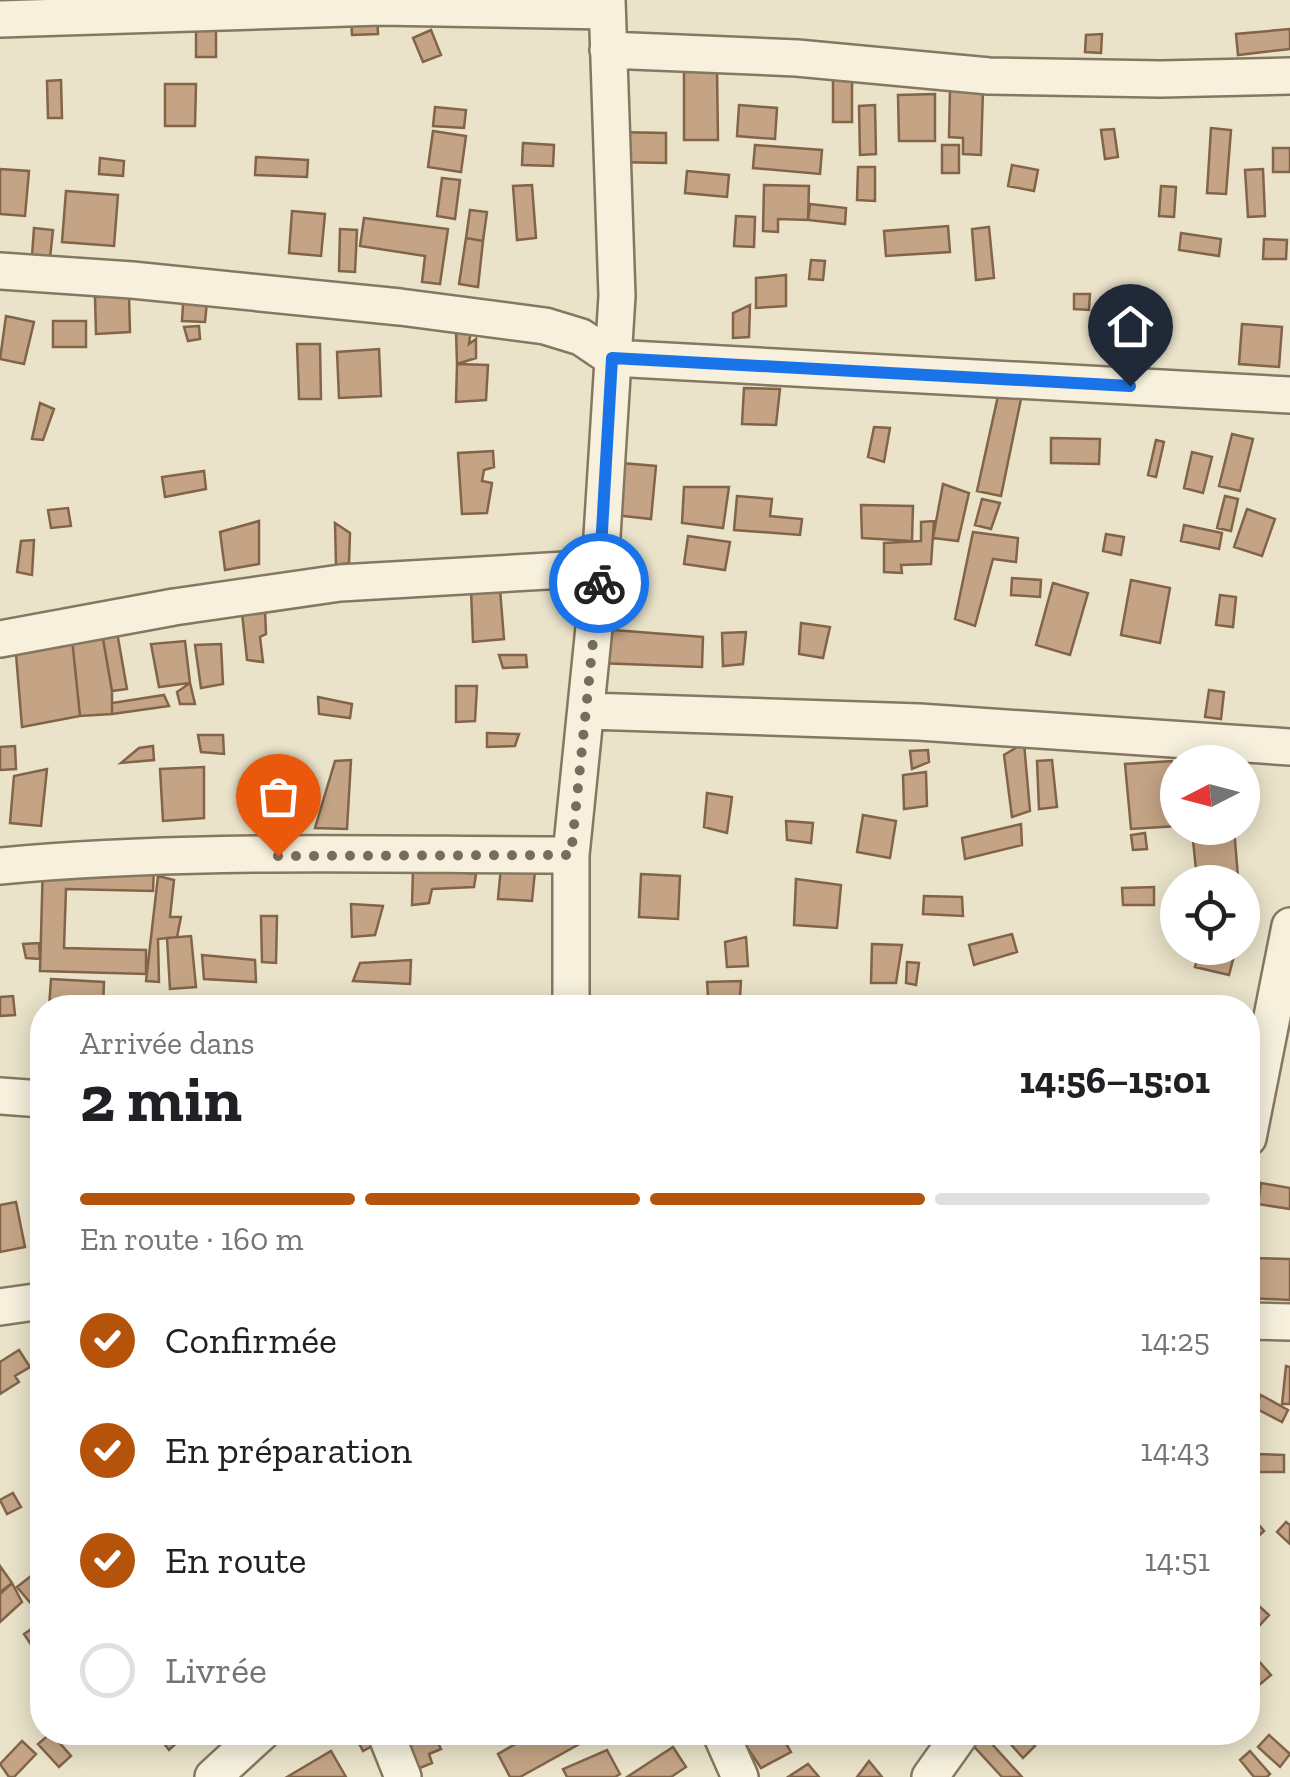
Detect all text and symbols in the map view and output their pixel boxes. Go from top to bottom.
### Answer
pin [1088,284,1173,387]
icon: home [1103,299,1158,354]
courier [549,533,649,633]
icon: bike [572,556,627,611]
north arrow [1160,745,1260,845]
map controls [1160,745,1260,965]
pin [236,754,321,857]
icon: bag [251,769,306,824]
button: locate [1160,865,1260,965]
text: Arrivée dans [80,1024,255,1062]
text: 14:56–15:01 [1020,1057,1210,1103]
text: 2 min [80,1060,242,1138]
text: En route · 160 m [80,1220,303,1258]
icon: check [80,1313,135,1368]
text: Confirmée [165,1317,337,1363]
text: 14:25 [1140,1321,1210,1359]
icon: check [80,1423,135,1478]
text: En préparation [165,1427,412,1473]
text: 14:43 [1140,1431,1210,1469]
icon: check [80,1533,135,1588]
text: En route [165,1537,306,1583]
text: 14:51 [1145,1541,1210,1579]
text: Livrée [165,1647,267,1693]

